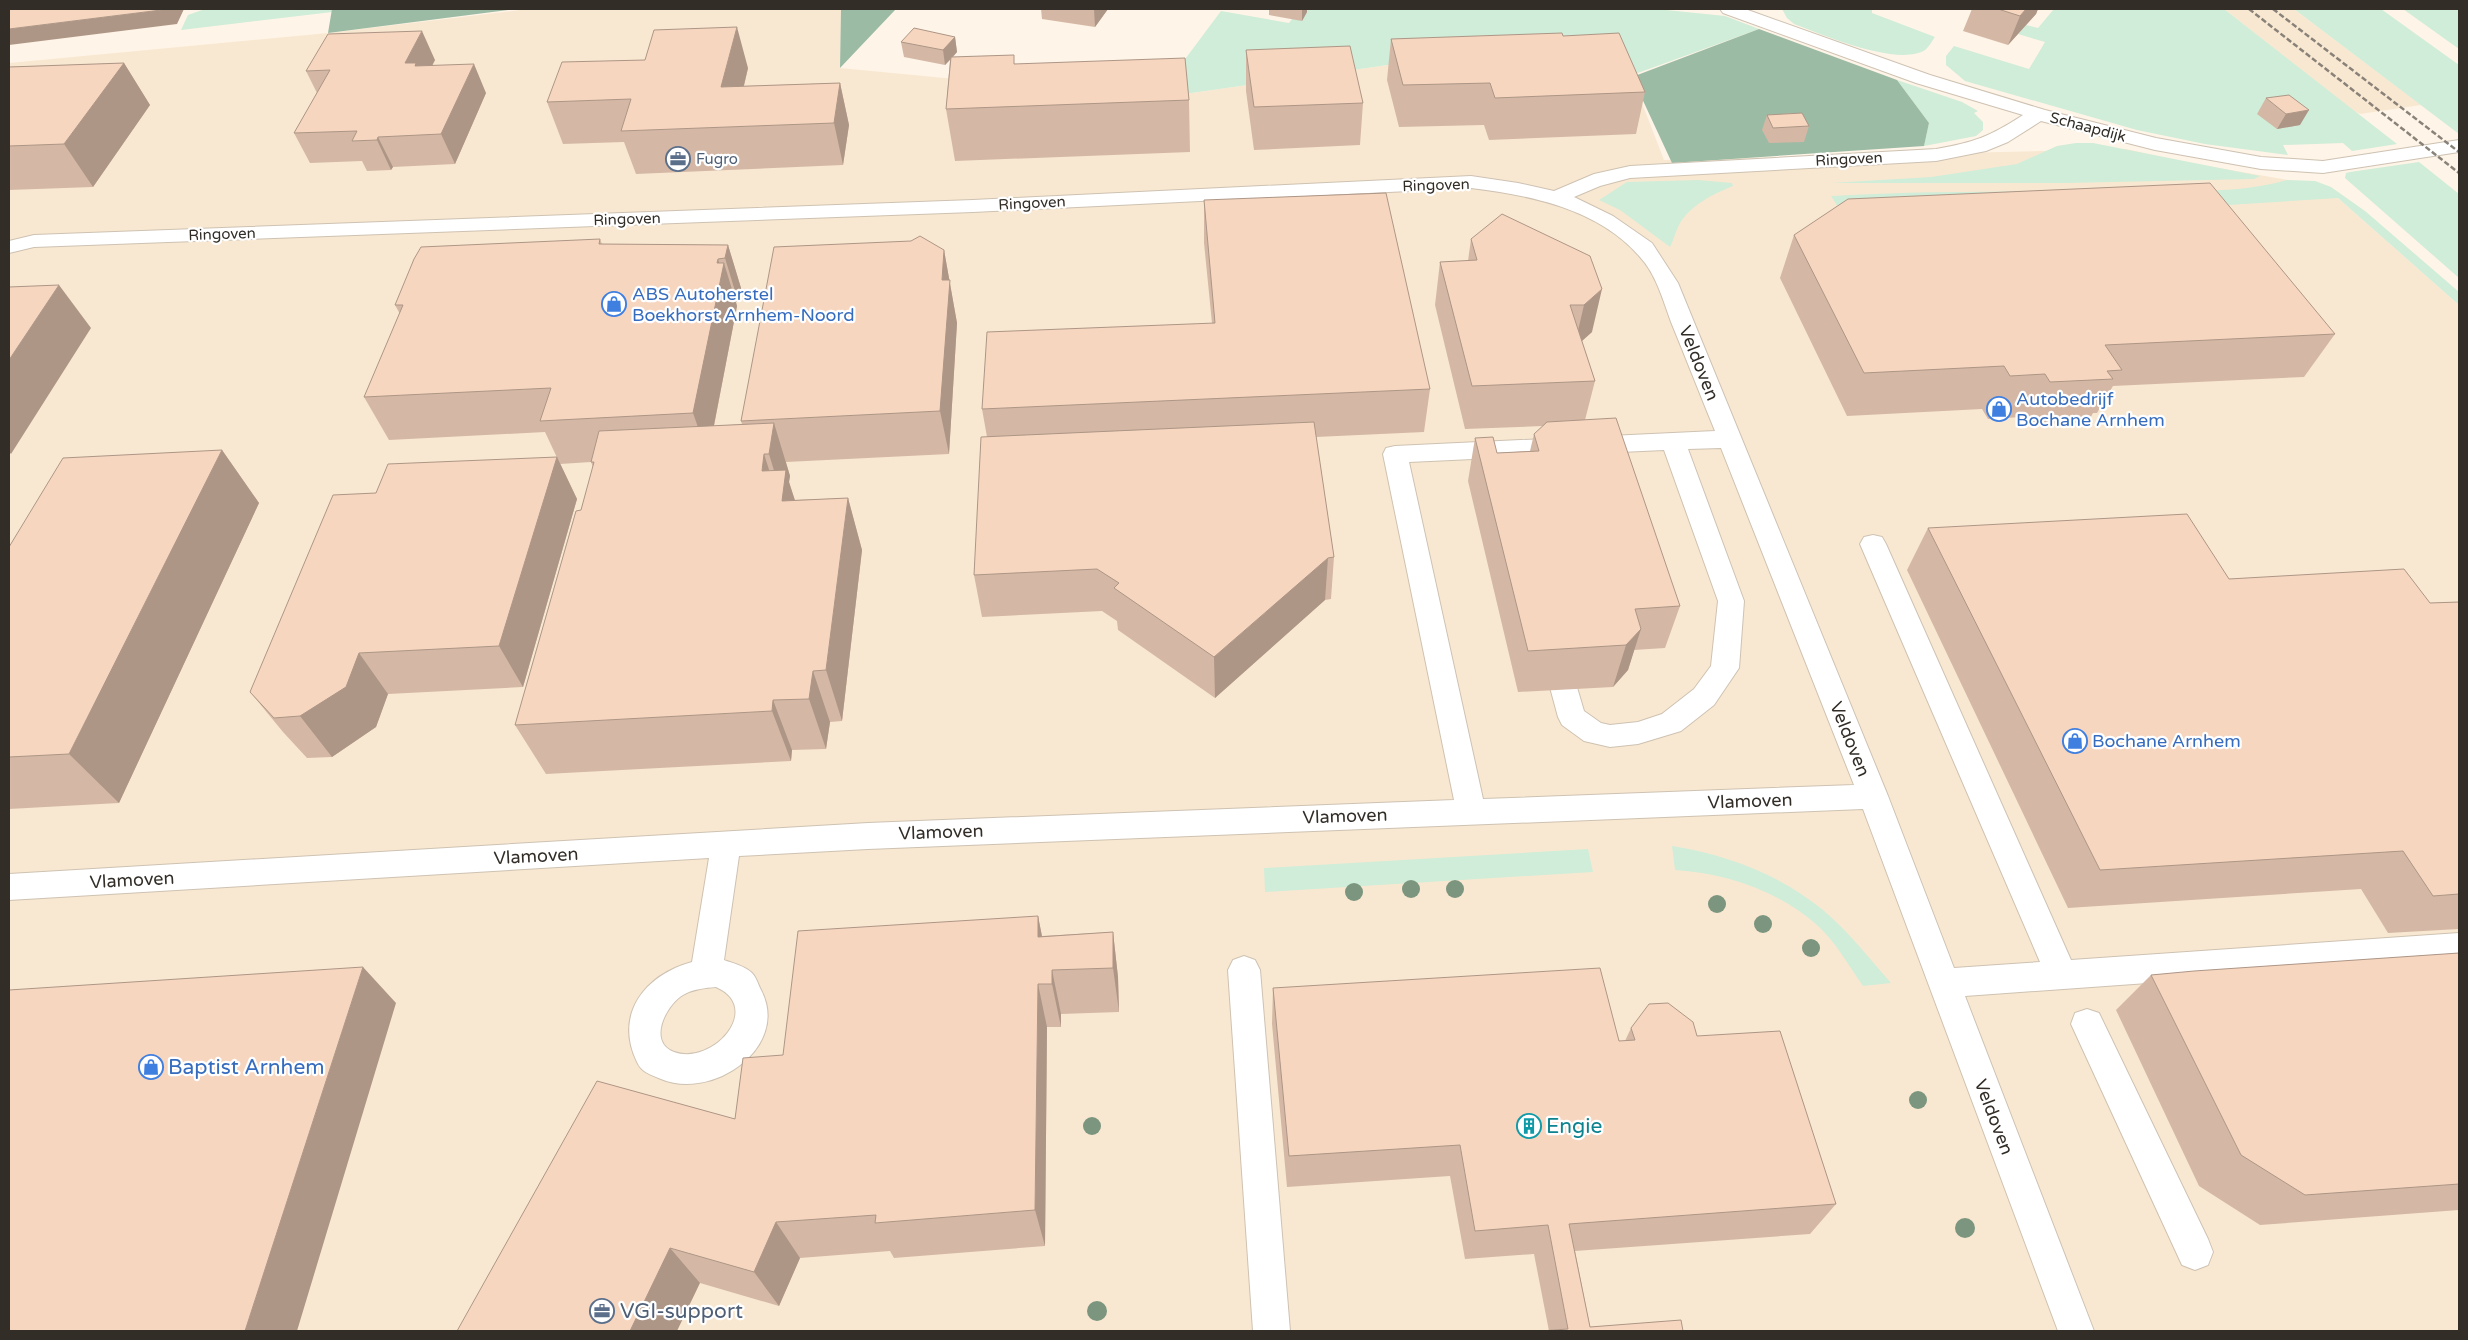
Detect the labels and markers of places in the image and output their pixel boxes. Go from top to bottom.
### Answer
office icon: Fugro [665,146,691,172]
place label: Fugro [696,150,738,168]
place label: ABS Autoherstel Boekhorst Arnhem-Noord [632,283,855,326]
shop icon: ABS Autoherstel Boekhorst Arnhem-Noord [601,291,627,317]
place label: Autobedrijf Bochane Arnhem [2016,388,2165,431]
shop icon: Autobedrijf Bochane Arnhem [1986,396,2012,422]
shop icon: Bochane Arnhem [2062,728,2088,754]
place label: Bochane Arnhem [2092,730,2241,752]
shop icon: Baptist Arnhem [138,1054,164,1080]
place label: Baptist Arnhem [168,1055,325,1080]
building icon: Engie [1516,1113,1542,1139]
place label: Engie [1546,1114,1603,1139]
office icon: VGI-support [589,1298,615,1324]
place label: VGI-support [620,1299,743,1324]

